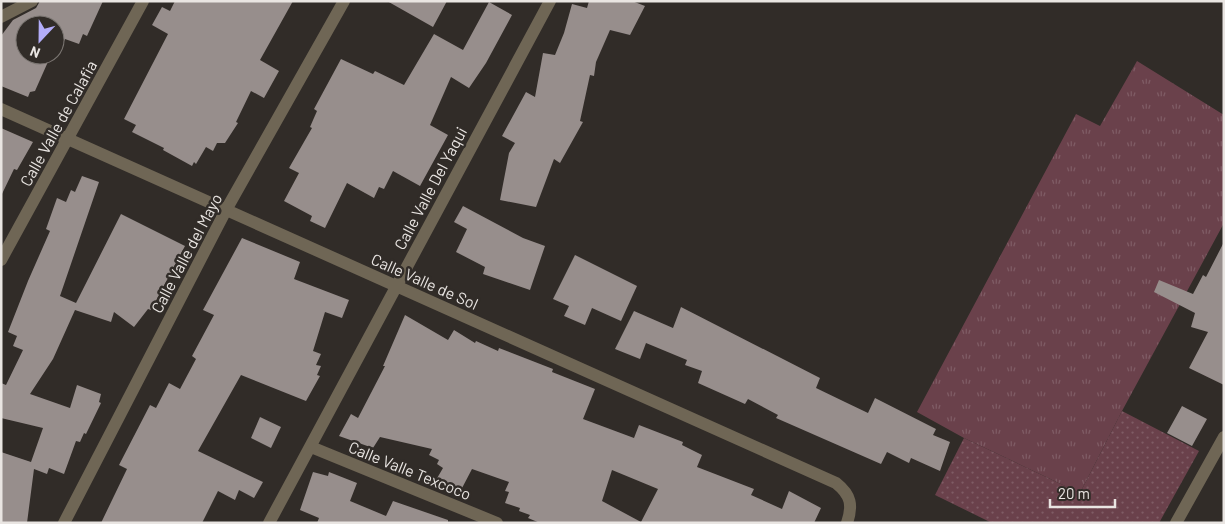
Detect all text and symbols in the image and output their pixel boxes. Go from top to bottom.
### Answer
north arrow [15,15,65,65]
text: N [27,43,42,62]
street label: Calle Valle de Calafia [16,57,100,189]
street label: Calle Valle Del Yaqui [390,123,470,253]
street label: Calle Valle del Mayo [147,190,225,316]
street label: Calle Valle de Sol [369,249,481,313]
street label: Calle Valle Texcoco [346,437,474,503]
scale bar [1050,476,1115,508]
text: 20 m [1058,484,1090,502]

